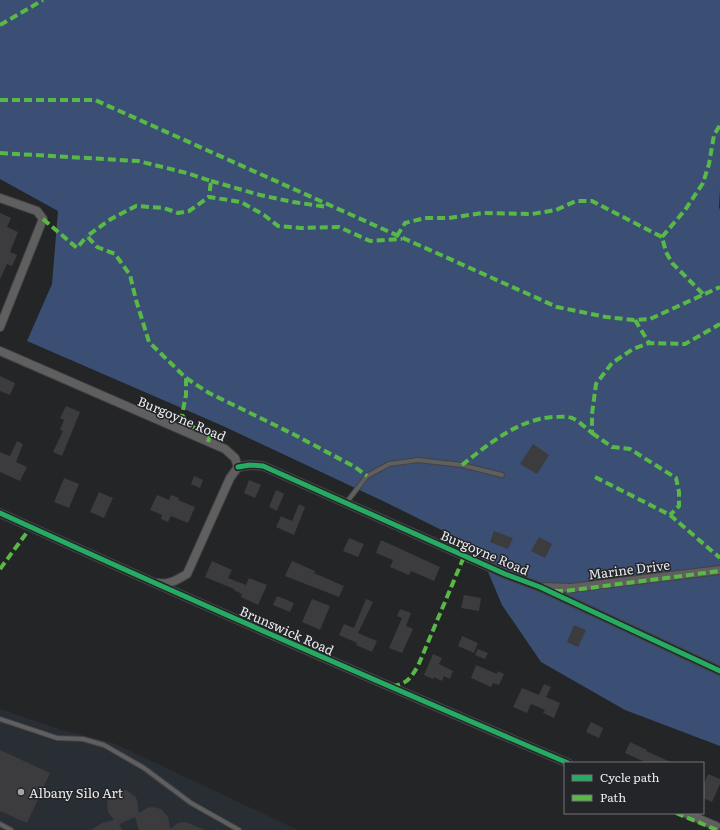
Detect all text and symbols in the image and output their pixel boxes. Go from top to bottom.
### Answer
street label: Burgoyne Road [135,391,229,445]
street label: Burgoyne Road [438,525,532,579]
street label: Marine Drive [587,555,671,583]
street label: Brunswick Road [237,601,337,659]
legend [564,762,704,814]
text: Cycle path [600,768,660,786]
place label: Albany Silo Art [29,783,124,802]
marker: Albany Silo Art [16,787,26,797]
text: Path [600,788,626,806]

